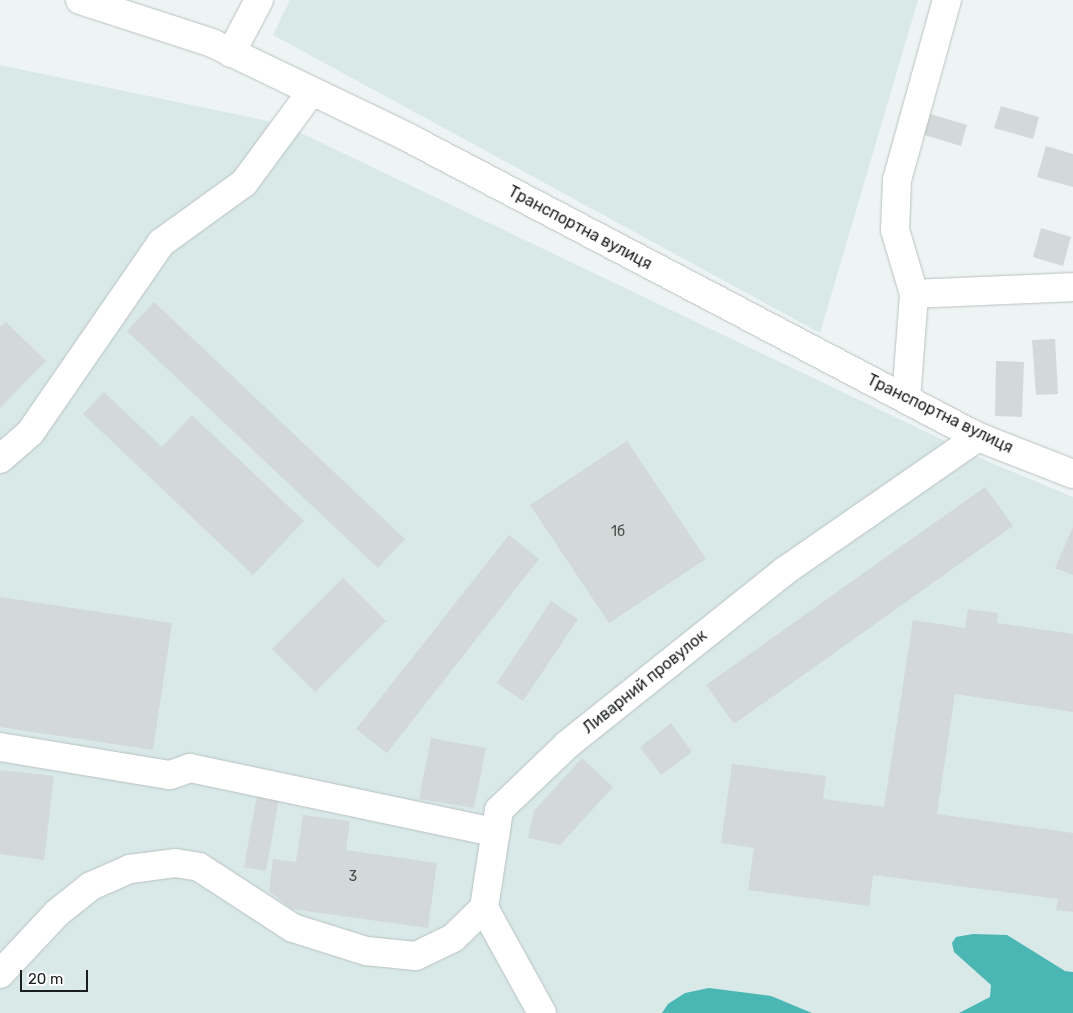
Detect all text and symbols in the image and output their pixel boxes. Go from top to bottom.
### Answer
street label: Транспортна вулиця [505,182,655,274]
street label: Транспортна вулиця [864,370,1016,458]
house number: 1б [611,524,625,540]
street label: Ливарний провулок [579,626,711,738]
house number: 3 [349,869,357,885]
scale bar [22,960,90,992]
text: 20 m [28,970,63,988]

